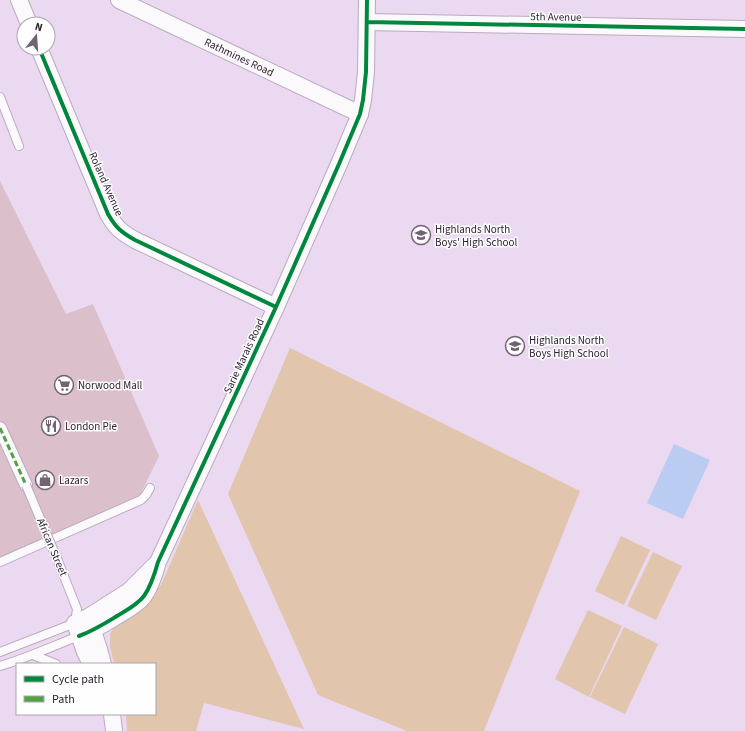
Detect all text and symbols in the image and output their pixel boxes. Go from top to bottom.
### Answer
street label: 5th Avenue [530,9,582,25]
north arrow [16,16,56,56]
text: N [33,19,44,35]
street label: Rathmines Road [202,34,276,80]
street label: Roland Avenue [85,150,127,219]
place label: Highlands North Boys' High School [435,222,517,250]
school or university icon: Highlands North Boys' High School [410,224,432,246]
street label: Sarie Marais Road [220,316,268,396]
place label: Highlands North Boys High School [529,333,609,361]
school or university icon: Highlands North Boys High School [504,335,526,357]
supermarket icon: Norwood Mall [53,374,75,396]
place label: Norwood Mall [78,378,143,393]
restaurant icon: London Pie [40,415,62,437]
place label: London Pie [65,419,117,434]
shop icon: Lazars [34,469,56,491]
place label: Lazars [59,473,89,488]
street label: African Street [33,516,71,579]
legend [16,663,156,715]
text: Cycle path [52,671,104,688]
text: Path [52,691,75,708]

